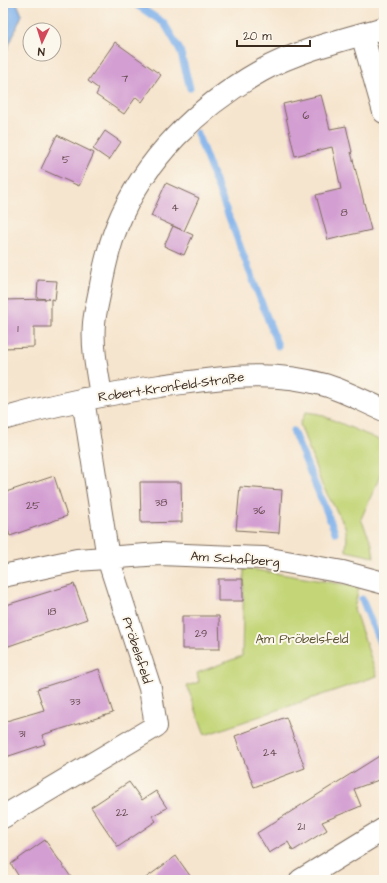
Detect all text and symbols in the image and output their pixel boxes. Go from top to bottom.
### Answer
north arrow [22,22,62,62]
scale bar [237,22,310,48]
text: 20 m [243,28,272,45]
text: N [37,44,45,59]
house number: 7 [122,71,129,86]
house number: 6 [303,108,310,123]
house number: 5 [62,152,70,167]
house number: 4 [171,200,179,215]
house number: 8 [340,205,348,220]
house number: 1 [17,321,19,336]
street label: Robert-Kronfeld-Straße [97,368,245,406]
house number: 38 [155,495,167,510]
house number: 25 [26,498,40,513]
house number: 36 [253,503,265,518]
street label: Am Schafberg [190,547,280,572]
house number: 18 [48,604,56,619]
street label: Pröbelsfeld [118,615,156,686]
house number: 29 [195,626,207,641]
park label: Am Pröbelsfeld [256,630,349,648]
house number: 33 [69,694,81,709]
house number: 31 [18,726,26,741]
house number: 24 [263,745,277,760]
house number: 22 [116,805,129,820]
house number: 21 [297,819,305,834]

